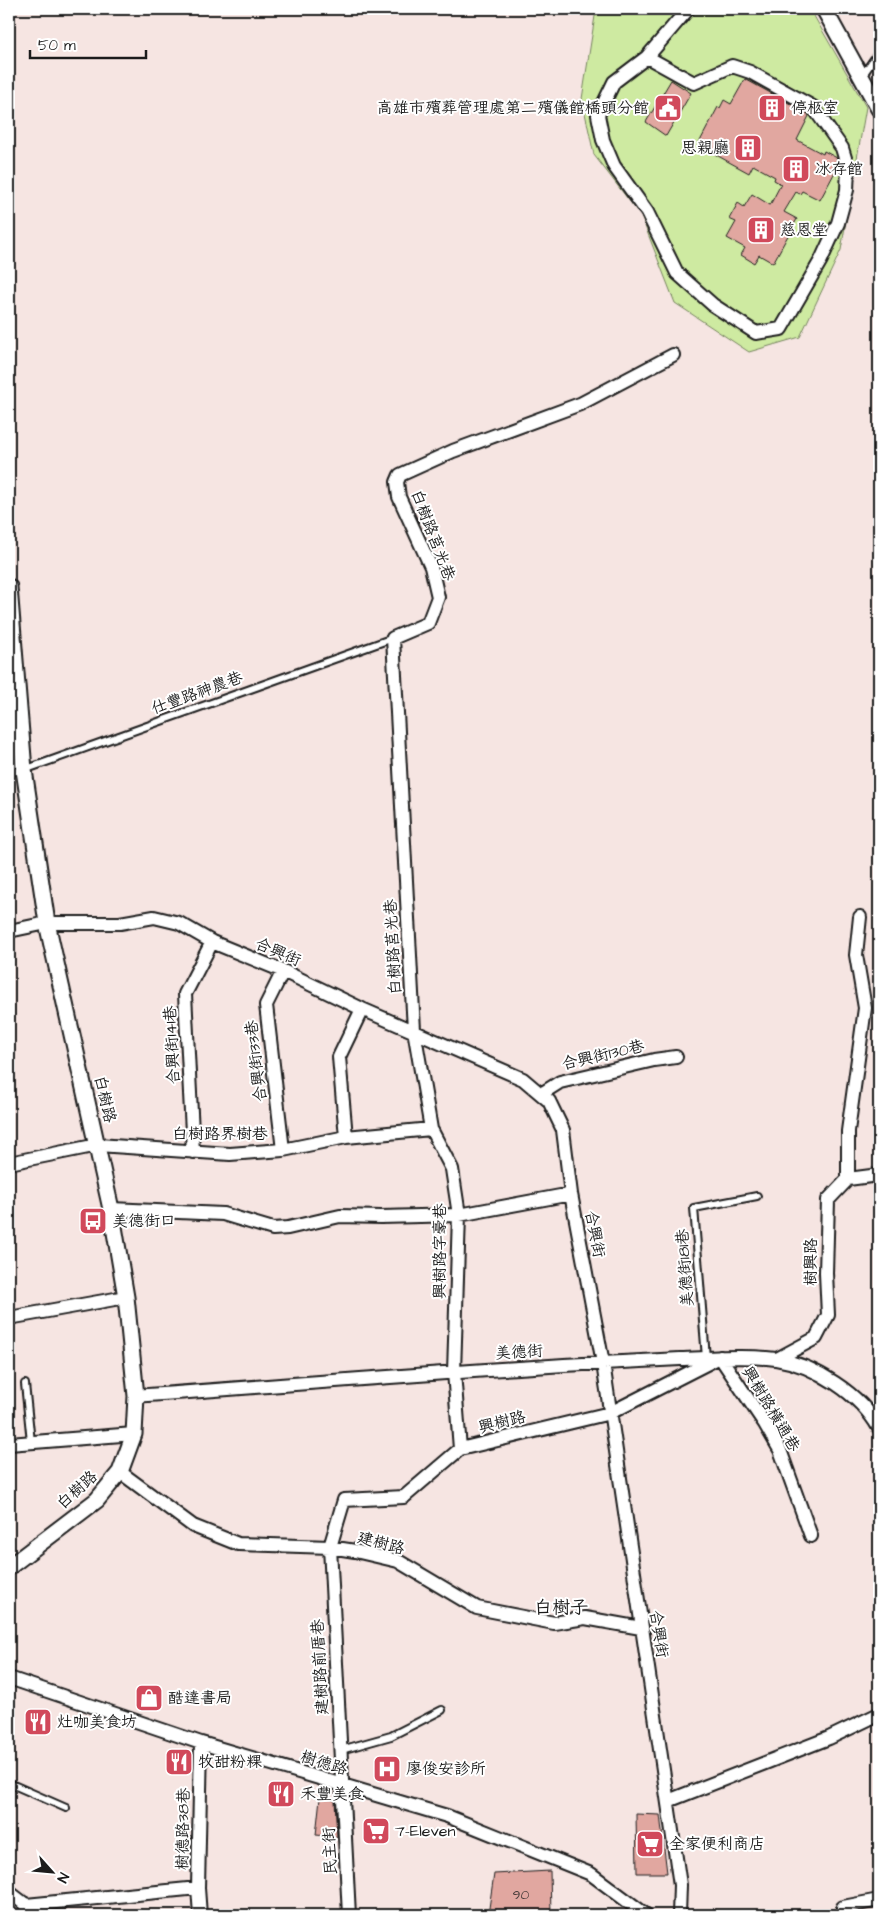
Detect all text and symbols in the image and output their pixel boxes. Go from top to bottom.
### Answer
scale bar [30,28,146,60]
text: 50 m [38,35,76,56]
public building icon: 高雄市殯葬管理處第二殯儀館橋頭分館 [653,93,683,123]
building icon: 停柩室 [757,93,787,123]
place label: 高雄市殯葬管理處第二殯儀館橋頭分館 [377,97,649,119]
place label: 停柩室 [791,97,839,119]
building icon: 思親廳 [733,133,763,163]
place label: 思親廳 [681,137,729,159]
building icon: 冰存館 [781,154,811,184]
place label: 冰存館 [815,158,863,180]
building icon: 慈恩堂 [746,215,776,245]
place label: 慈恩堂 [780,219,828,241]
street label: 白樹路莒光巷 [406,486,460,584]
street label: 仕豐路神農巷 [148,666,246,720]
street label: 白樹路莒光巷 [380,898,406,996]
street label: 合興街 [252,932,304,972]
street label: 合興街141巷 [159,1005,185,1085]
street label: 合興街133巷 [240,1019,272,1103]
street label: 合興街130巷 [559,1035,647,1075]
street label: 白樹路 [89,1073,121,1125]
street label: 白樹路界樹巷 [172,1123,268,1145]
street label: 興樹路字豪巷 [429,1203,451,1299]
bus stop icon: 美德街口 [78,1206,108,1236]
street label: 合興街 [580,1208,610,1260]
place label: 美德街口 [112,1210,176,1232]
street label: 美德街181巷 [671,1228,699,1308]
street label: 樹興路 [800,1238,822,1286]
street label: 美德街 [494,1340,544,1364]
street label: 興樹路橫通巷 [737,1362,805,1456]
street label: 興樹路 [476,1406,528,1438]
street label: 白樹路 [52,1466,102,1514]
street label: 建樹路 [355,1526,407,1560]
district label: 白樹子 [534,1595,588,1620]
street label: 合興街 [644,1609,674,1659]
street label: 建樹路前厝巷 [307,1618,333,1716]
shop icon: 酷達書局 [134,1683,164,1713]
place label: 酷達書局 [168,1687,232,1709]
restaurant icon: 灶咖美食坊 [23,1707,53,1737]
place label: 灶咖美食坊 [57,1711,137,1733]
street label: 樹德路 [298,1745,350,1781]
restaurant icon: 牧甜粉粿 [164,1747,194,1777]
place label: 牧甜粉粿 [198,1751,262,1773]
hospital icon: 廖俊安診所 [372,1754,402,1784]
place label: 廖俊安診所 [406,1758,486,1780]
restaurant icon: 禾豐美食 [266,1779,296,1809]
place label: 禾豐美食 [300,1783,364,1805]
street label: 樹德路38巷 [171,1788,195,1870]
supermarket icon: 7-Eleven [361,1816,391,1846]
place label: 7-Eleven [395,1820,455,1842]
street label: 民主街 [318,1826,342,1876]
supermarket icon: 全家便利商店 [635,1829,665,1859]
place label: 全家便利商店 [669,1833,765,1855]
north arrow [28,1846,78,1896]
text: N [52,1869,74,1886]
house number: 90 [513,1885,530,1905]

